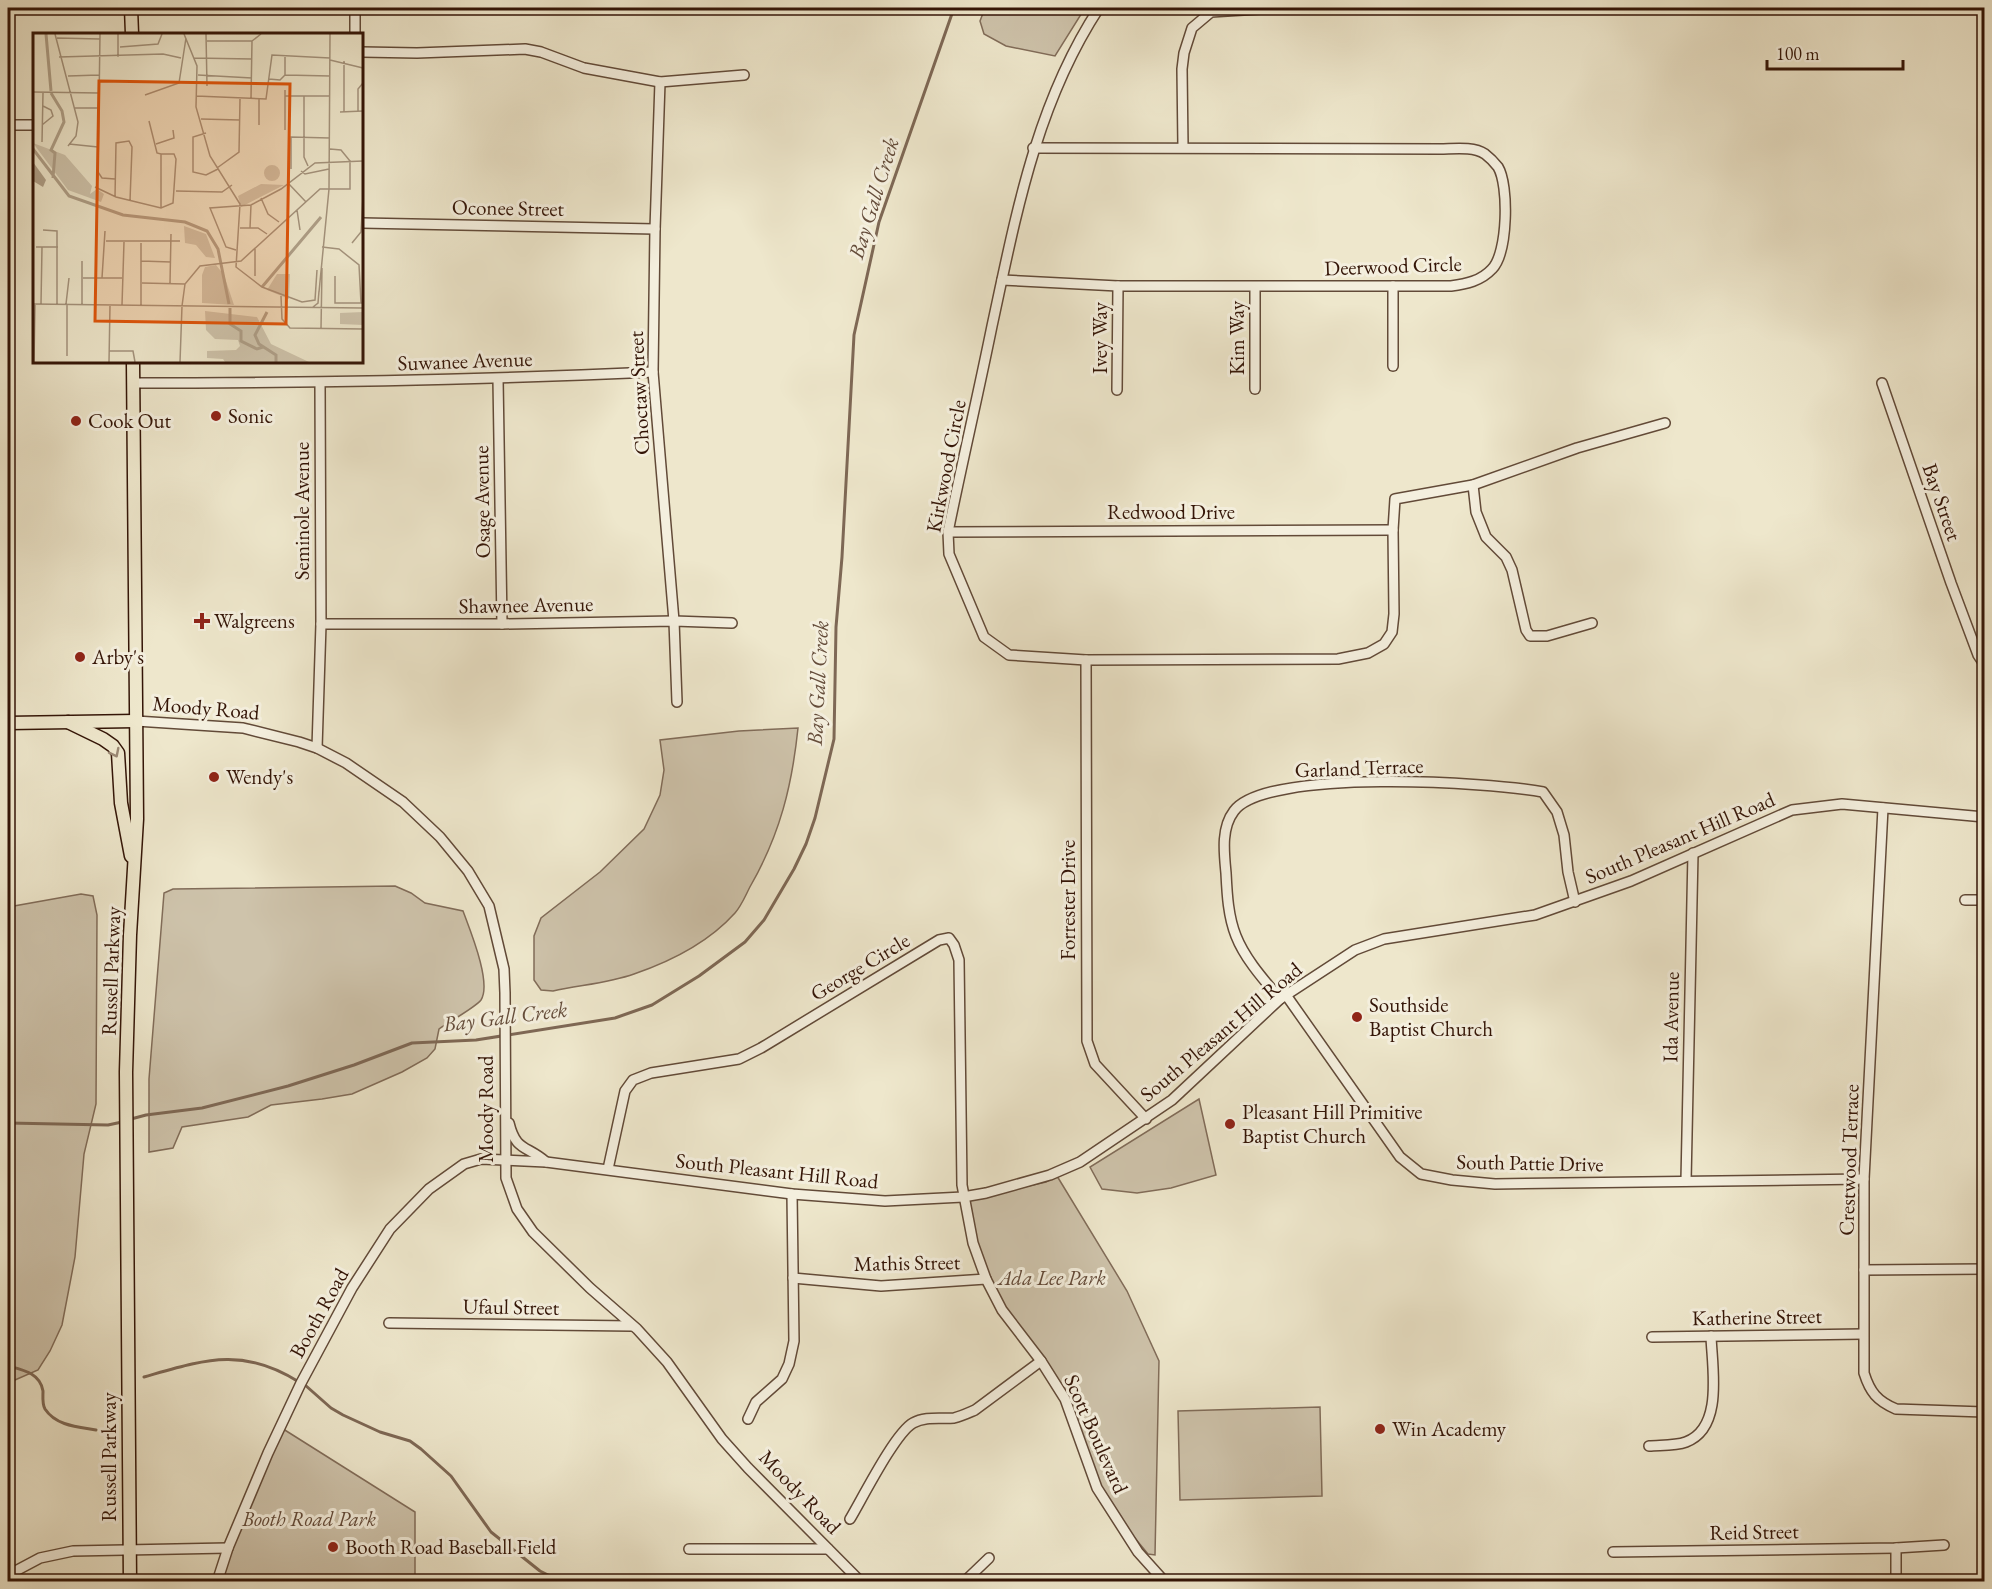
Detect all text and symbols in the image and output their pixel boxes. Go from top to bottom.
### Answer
inset map [33,33,363,363]
scale bar [1767,33,1904,71]
text: 100 m [1776,42,1820,65]
water label: Bay Gall Creek [841,134,906,263]
street label: Oconee Street [452,193,565,222]
street label: Deerwood Circle [1324,250,1462,281]
street label: Kim Way [1223,300,1250,375]
street label: Ivey Way [1086,301,1113,374]
street label: Choctaw Street [622,330,655,456]
street label: Suwanee Avenue [397,345,533,376]
street label: Kirkwood Circle [919,397,972,535]
place label: Sonic [228,402,273,429]
place label: Cook Out [88,407,172,434]
marker: Sonic [209,409,223,423]
marker: Cook Out [69,414,83,428]
street label: Seminole Avenue [288,442,315,580]
street label: Osage Avenue [467,445,496,559]
street label: Bay Street [1917,460,1968,544]
street label: Redwood Drive [1107,498,1235,525]
street label: Shawnee Avenue [458,590,594,619]
place label: Walgreens [214,607,295,634]
marker: Walgreens [195,614,209,628]
water label: Bay Gall Creek [800,620,835,747]
place label: Arby's [91,643,144,670]
marker: Arby's [73,650,87,664]
street label: Moody Road [151,689,261,726]
one-way arrow [108,747,120,758]
street label: Garland Terrace [1294,752,1424,783]
place label: Wendy's [226,763,293,790]
marker: Wendy's [207,770,221,784]
street label: South Pleasant Hill Road [1581,785,1779,890]
street label: Forrester Drive [1054,840,1081,960]
street label: Russell Parkway [95,905,126,1036]
street label: George Circle [805,926,914,1007]
street label: South Pleasant Hill Road [1134,956,1308,1107]
street label: Ida Avenue [1656,971,1685,1063]
place label: Southside Baptist Church [1369,991,1493,1042]
water label: Bay Gall Creek [440,994,569,1039]
marker: Southside Baptist Church [1350,1010,1364,1024]
street label: Moody Road [472,1055,499,1163]
street label: Crestwood Terrace [1832,1084,1865,1236]
place label: Pleasant Hill Primitive Baptist Church [1242,1098,1423,1149]
marker: Pleasant Hill Primitive Baptist Church [1223,1117,1237,1131]
street label: South Pleasant Hill Road [674,1146,880,1195]
street label: South Pattie Drive [1456,1148,1604,1177]
street label: Mathis Street [853,1248,961,1277]
street label: Booth Road [283,1263,354,1362]
park label: Ada Lee Park [996,1264,1106,1291]
street label: Ufaul Street [463,1292,560,1321]
street label: Katherine Street [1692,1302,1823,1331]
street label: Scott Boulevard [1058,1370,1135,1498]
street label: Russell Parkway [95,1392,122,1522]
place label: Win Academy [1392,1415,1507,1442]
marker: Win Academy [1373,1422,1387,1436]
street label: Moody Road [753,1444,848,1540]
park label: Booth Road Park [241,1505,377,1532]
street label: Reid Street [1709,1517,1799,1546]
place label: Booth Road Baseball Field [345,1533,557,1560]
marker: Booth Road Baseball Field [326,1540,340,1554]

